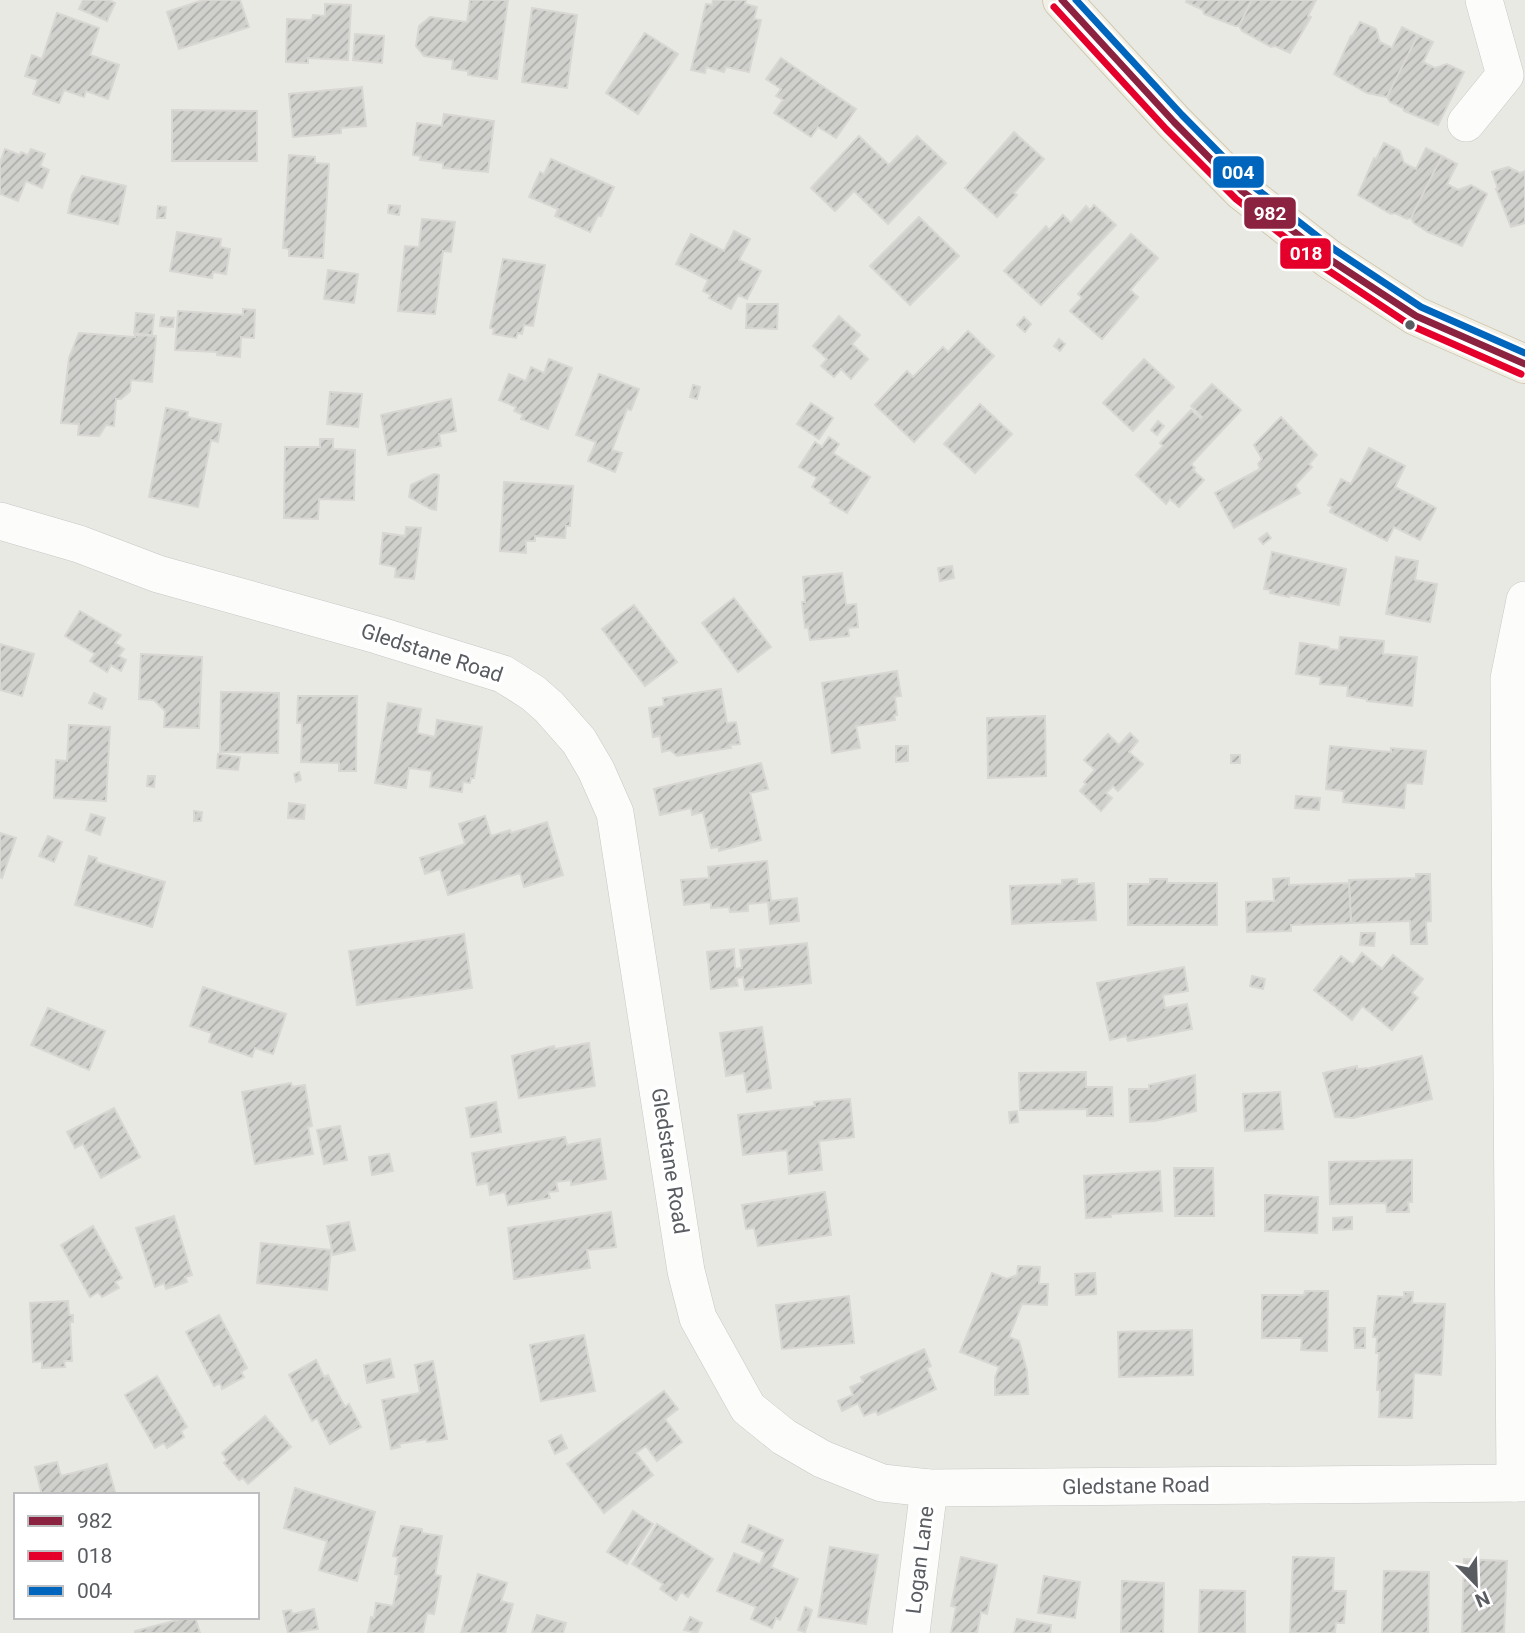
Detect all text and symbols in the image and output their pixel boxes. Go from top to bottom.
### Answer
line badge: 004 [1212,155,1265,189]
text: 004 [1222,161,1254,184]
line badge: 982 [1243,196,1297,230]
text: 982 [1254,202,1286,225]
line badge: 018 [1279,237,1332,270]
text: 018 [1290,242,1322,265]
unlabelled marker [1403,318,1417,332]
street label: Gledstane Road [358,619,506,687]
street label: Gledstane Road [647,1086,693,1236]
street label: Gledstane Road [1062,1473,1210,1499]
legend [14,1493,259,1619]
street label: Logan Lane [901,1505,939,1615]
text: 982 [77,1509,113,1533]
text: 018 [77,1544,112,1568]
north arrow [1441,1549,1511,1619]
text: 004 [77,1579,113,1603]
text: N [1472,1586,1493,1612]

